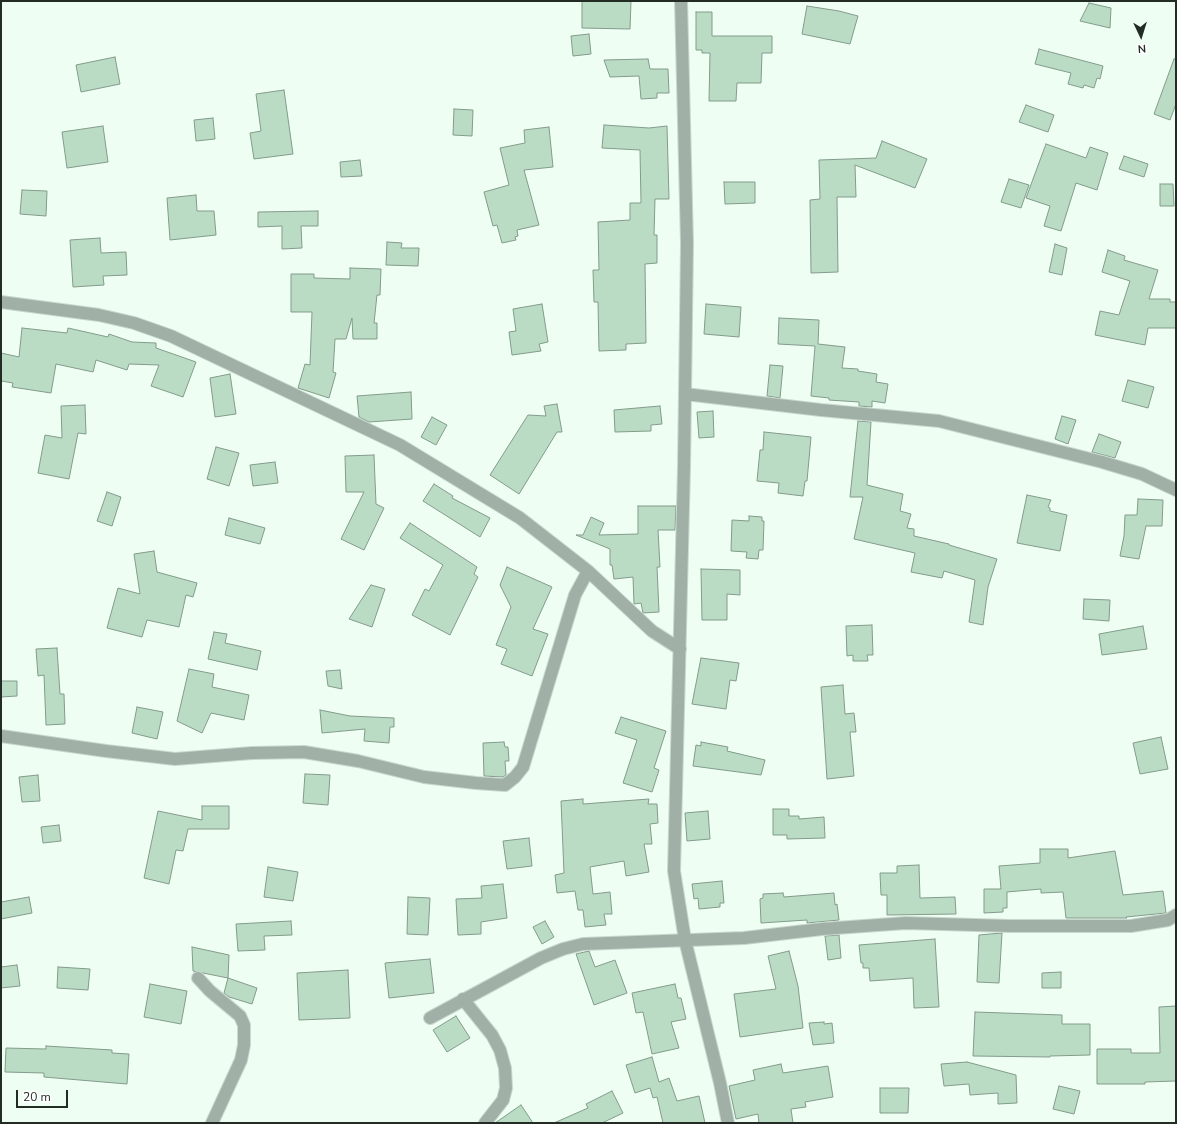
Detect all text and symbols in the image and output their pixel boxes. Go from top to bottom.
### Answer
north arrow [1121,16,1161,56]
text: N [1137,41,1147,56]
scale bar [18,1082,70,1108]
text: 20 m [23,1089,51,1105]

